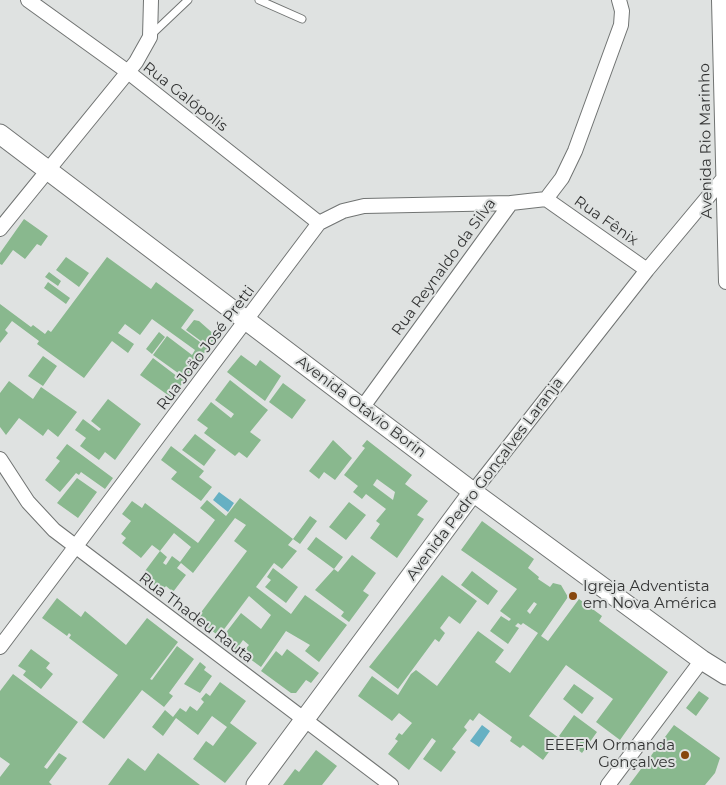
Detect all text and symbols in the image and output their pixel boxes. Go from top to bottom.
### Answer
street label: Rua Galópolis [139,58,231,136]
street label: Avenida Rio Marinho [696,63,716,219]
street label: Rua Fênix [570,192,642,250]
street label: Rua Reynaldo da Silva [388,195,500,339]
street label: Rua João José Pretti [153,282,259,414]
street label: Avenida Otávio Borin [293,352,429,462]
street label: Avenida Pedro Gonçalves Laranja [403,374,567,584]
street label: Rua Thadeu Rauta [135,569,257,667]
place label: Igreja Adventista em Nova América [583,578,717,613]
marker: Igreja Adventista em Nova América [567,590,579,602]
place label: EEEFM Ormanda Gonçalves [545,737,675,772]
marker: EEEFM Ormanda Gonçalves [679,749,691,761]

